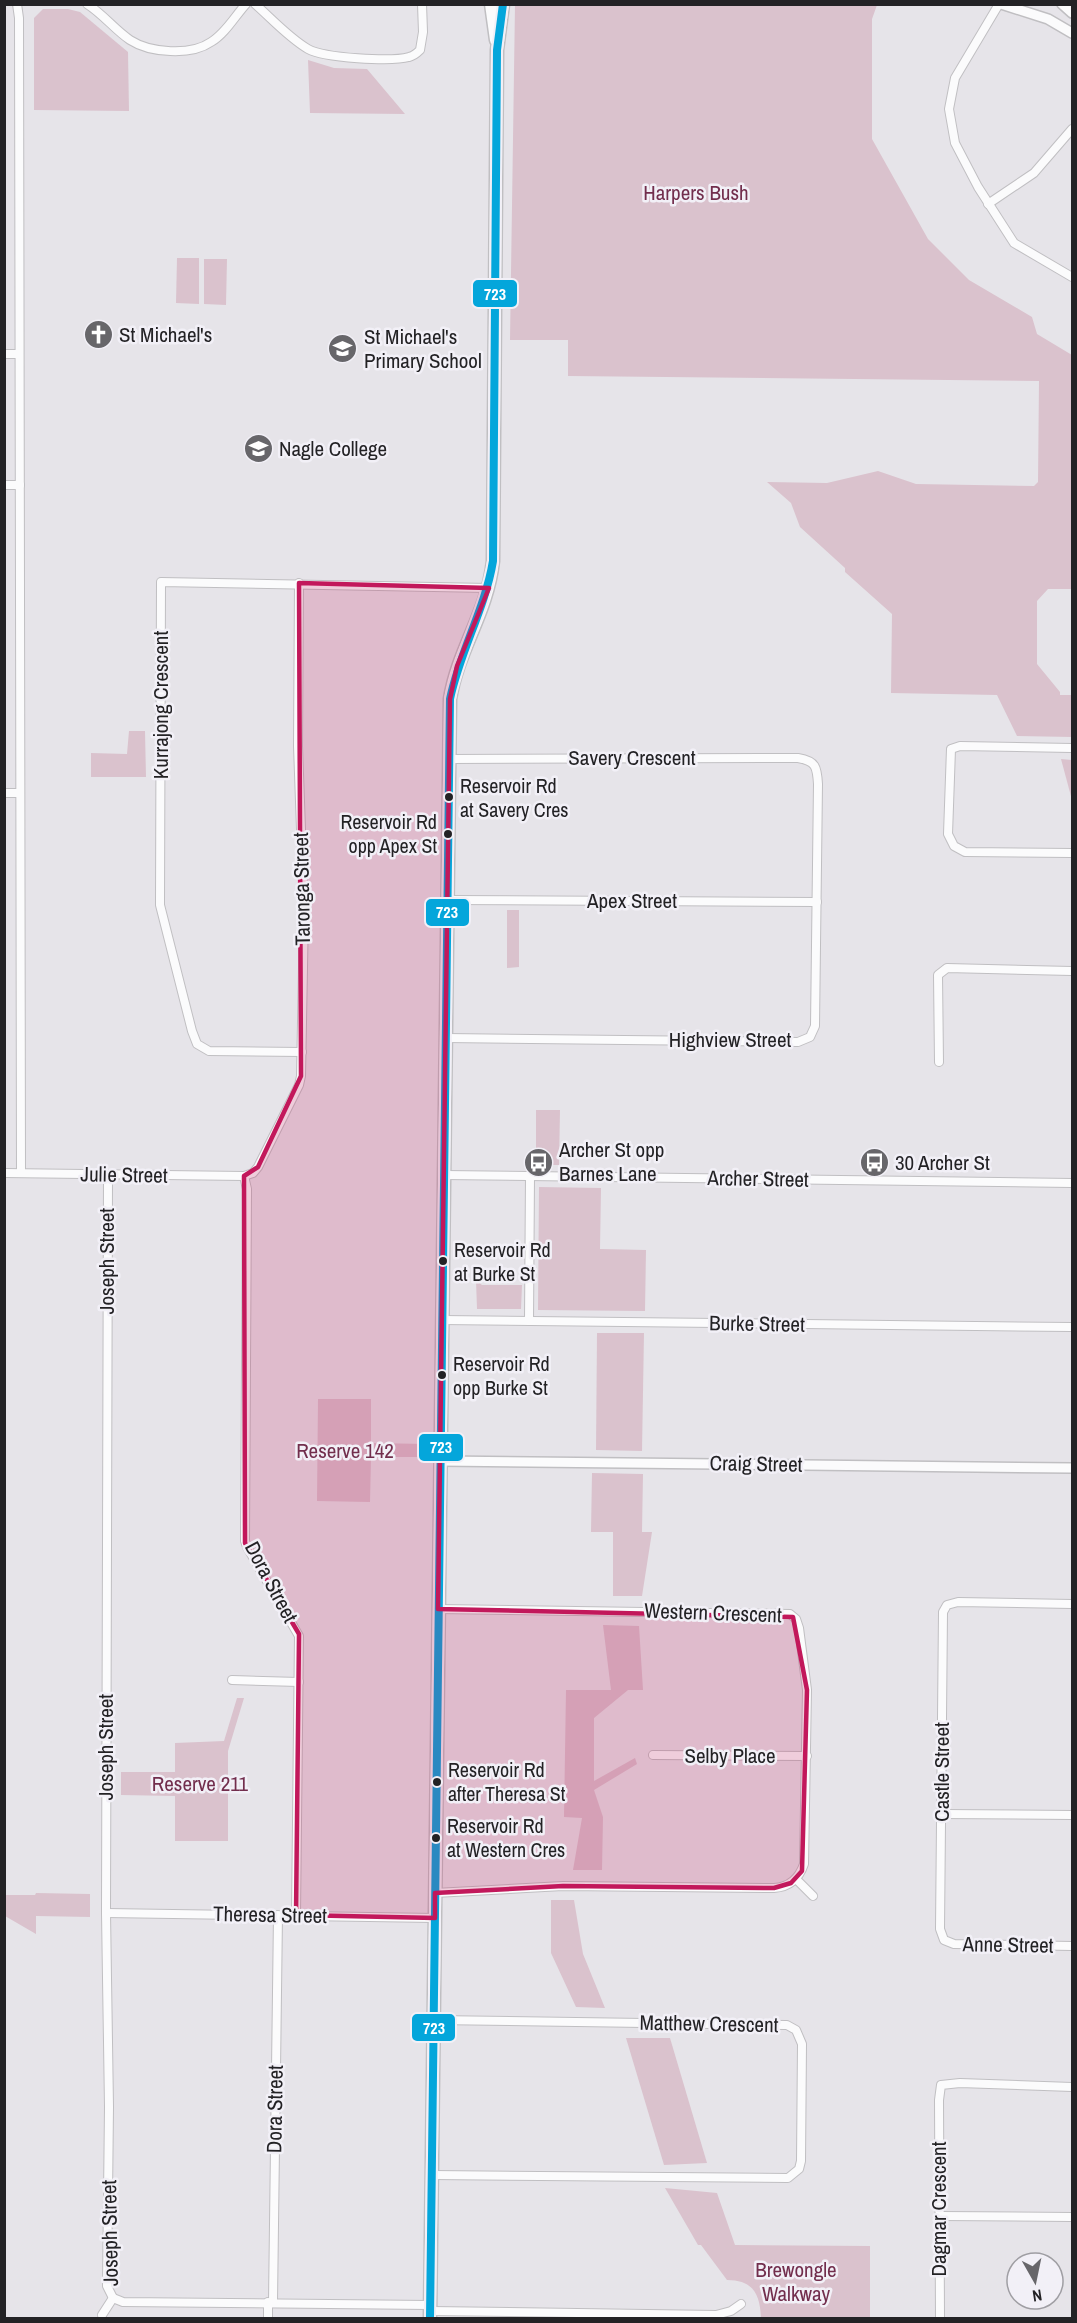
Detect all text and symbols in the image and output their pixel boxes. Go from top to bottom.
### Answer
park label: Harpers Bush [643,178,749,207]
line badge: 723 [472,279,518,308]
text: 723 [484,283,506,305]
church icon: St Michael's [82,319,114,351]
place label: St Michael's [119,320,212,349]
place label: St Michael's Primary School [364,322,482,375]
school or university icon: St Michael's Primary School [327,333,359,365]
school or university icon: Nagle College [242,433,274,465]
place label: Nagle College [279,434,387,463]
street label: Kurrajong Crescent [146,631,175,779]
street label: Savery Crescent [568,743,696,772]
place label: Reservoir Rd at Savery Cres [460,772,568,823]
marker: Reservoir Rd at Savery Cres [443,791,455,803]
place label: Reservoir Rd opp Apex St [340,808,437,859]
marker: Reservoir Rd opp Apex St [442,828,454,840]
street label: Taronga Street [286,832,317,946]
street label: Apex Street [586,886,677,915]
line badge: 723 [425,898,470,927]
text: 723 [436,901,458,923]
street label: Highview Street [669,1025,791,1054]
place label: Archer St opp Barnes Lane [558,1135,664,1188]
bus stop icon: Archer St opp Barnes Lane [522,1146,554,1178]
bus stop icon: 30 Archer St [858,1147,890,1179]
place label: 30 Archer St [895,1148,990,1177]
street label: Julie Street [80,1159,168,1190]
street label: Archer Street [706,1163,809,1194]
street label: Joseph Street [92,1208,121,1314]
place label: Reservoir Rd at Burke St [454,1236,551,1287]
marker: Reservoir Rd at Burke St [437,1255,449,1267]
street label: Burke Street [709,1308,805,1339]
place label: Reservoir Rd opp Burke St [453,1350,550,1401]
marker: Reservoir Rd opp Burke St [436,1369,448,1381]
line badge: 723 [418,1433,464,1462]
park label: Reserve 142 [296,1436,394,1465]
text: 723 [430,1436,452,1458]
street label: Craig Street [709,1448,803,1479]
street label: Dora Street [238,1536,305,1628]
street label: Western Crescent [644,1596,782,1629]
street label: Joseph Street [91,1694,120,1800]
street label: Castle Street [927,1722,956,1822]
street label: Selby Place [685,1741,775,1770]
place label: Reservoir Rd after Theresa St [448,1756,566,1807]
park label: Reserve 211 [152,1769,249,1798]
marker: Reservoir Rd after Theresa St [431,1776,443,1788]
place label: Reservoir Rd at Western Cres [447,1812,565,1863]
marker: Reservoir Rd at Western Cres [430,1832,442,1844]
street label: Theresa Street [213,1899,327,1930]
street label: Anne Street [961,1929,1054,1960]
street label: Matthew Crescent [639,2008,779,2039]
line badge: 723 [411,2013,456,2042]
text: 723 [423,2017,445,2039]
street label: Dora Street [259,2065,290,2153]
street label: Dagmar Crescent [924,2141,953,2276]
street label: Joseph Street [94,2179,125,2286]
north arrow [1005,2251,1065,2311]
park label: Brewongle Walkway [755,2255,837,2308]
text: N [1031,2284,1044,2307]

